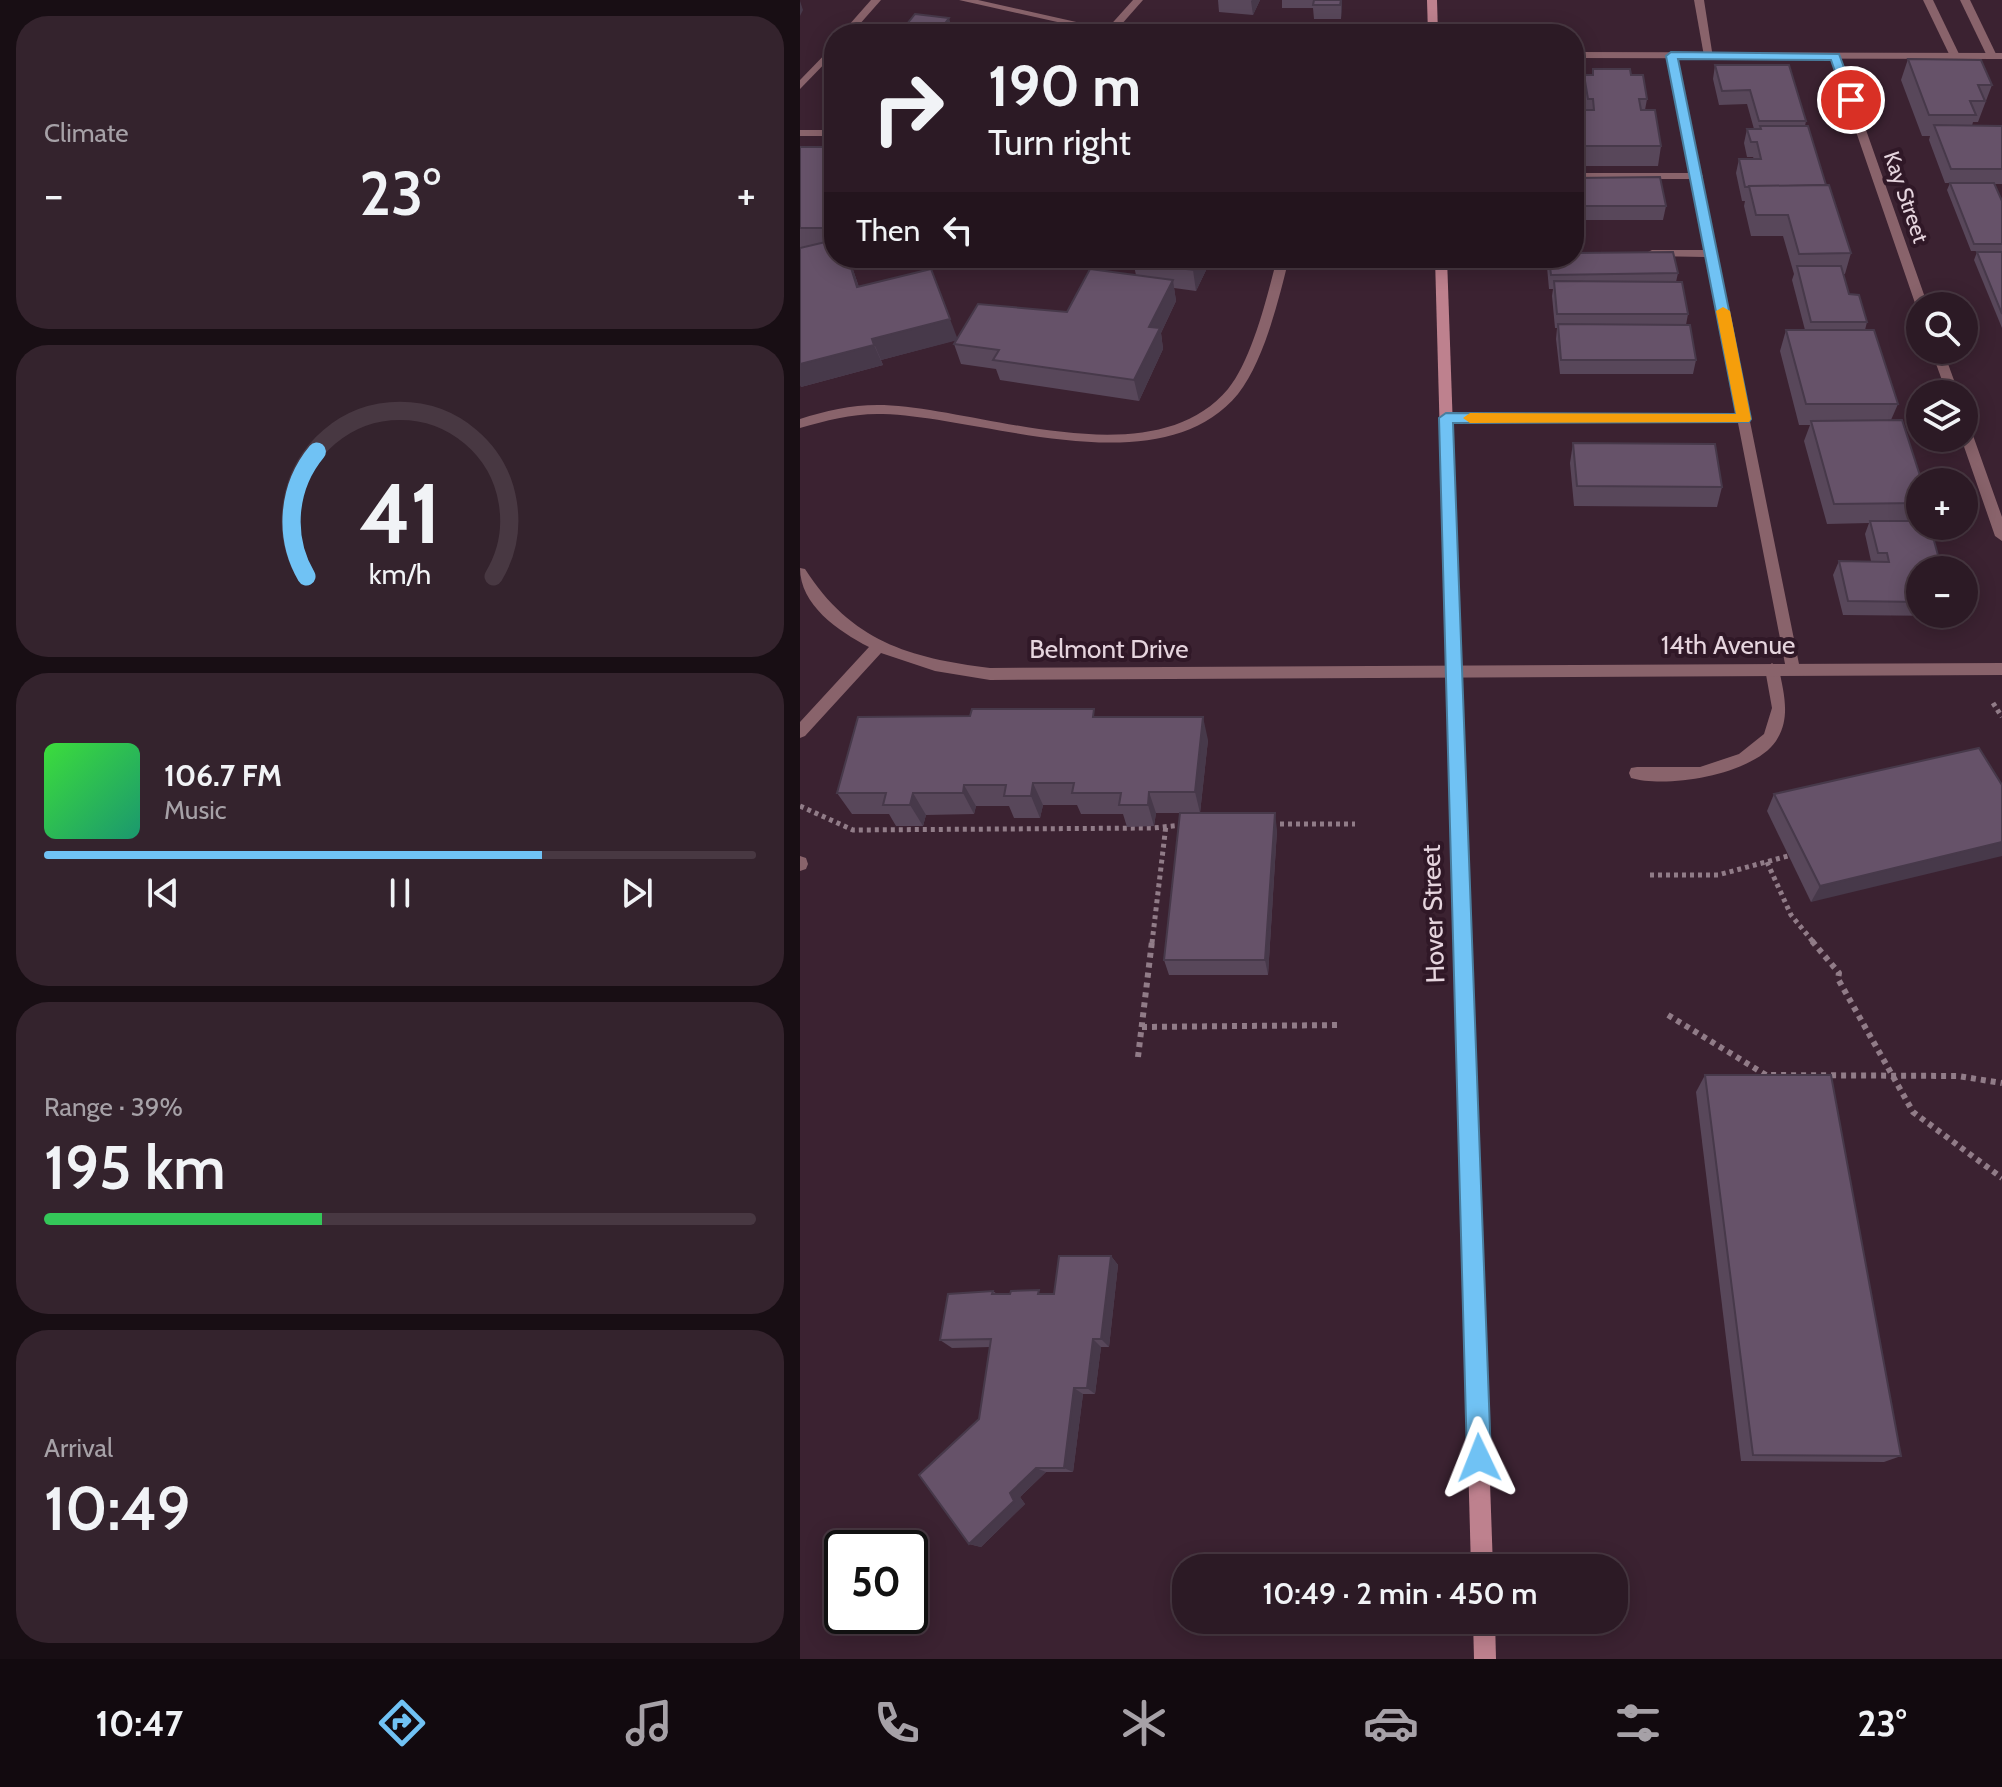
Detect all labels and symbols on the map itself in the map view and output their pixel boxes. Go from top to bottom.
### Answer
pin [1817,66,1885,134]
street label: Kay Street [1878,148,1934,247]
street label: 14th Avenue [1661,629,1795,661]
street label: Belmont Drive [1029,633,1189,665]
street label: Hover Street [1415,844,1451,984]
position arrow [1437,1416,1521,1500]
speed limit sign: 50 [824,1530,928,1634]

